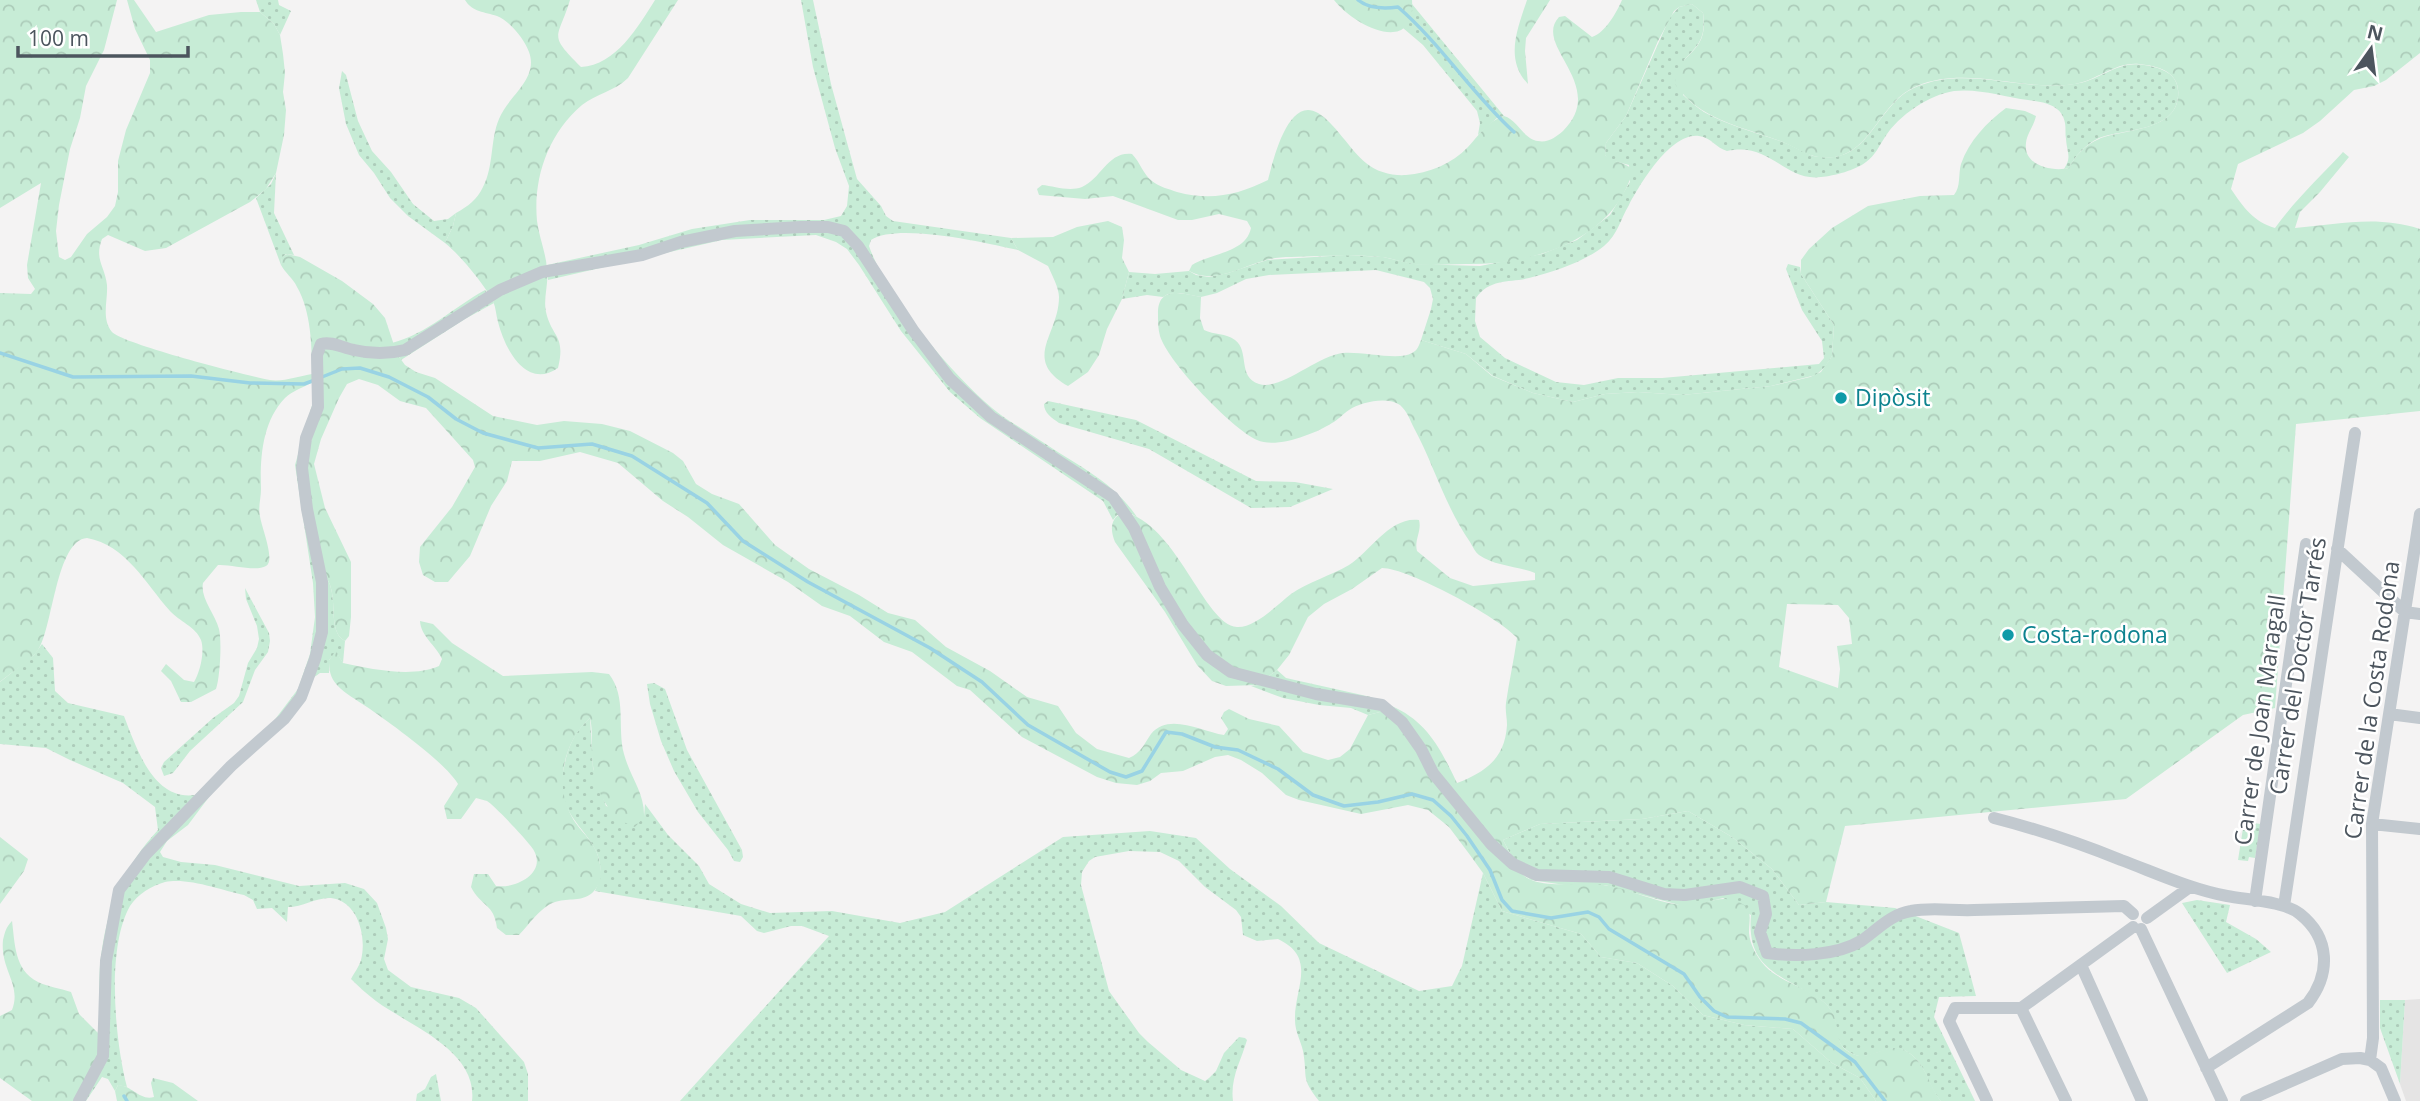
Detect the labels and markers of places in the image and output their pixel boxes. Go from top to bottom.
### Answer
place label: Dipòsit [1855,381,1930,413]
marker: Dipòsit [1833,390,1849,406]
place label: Costa-rodona [2022,618,2168,650]
marker: Costa-rodona [2000,627,2016,643]

